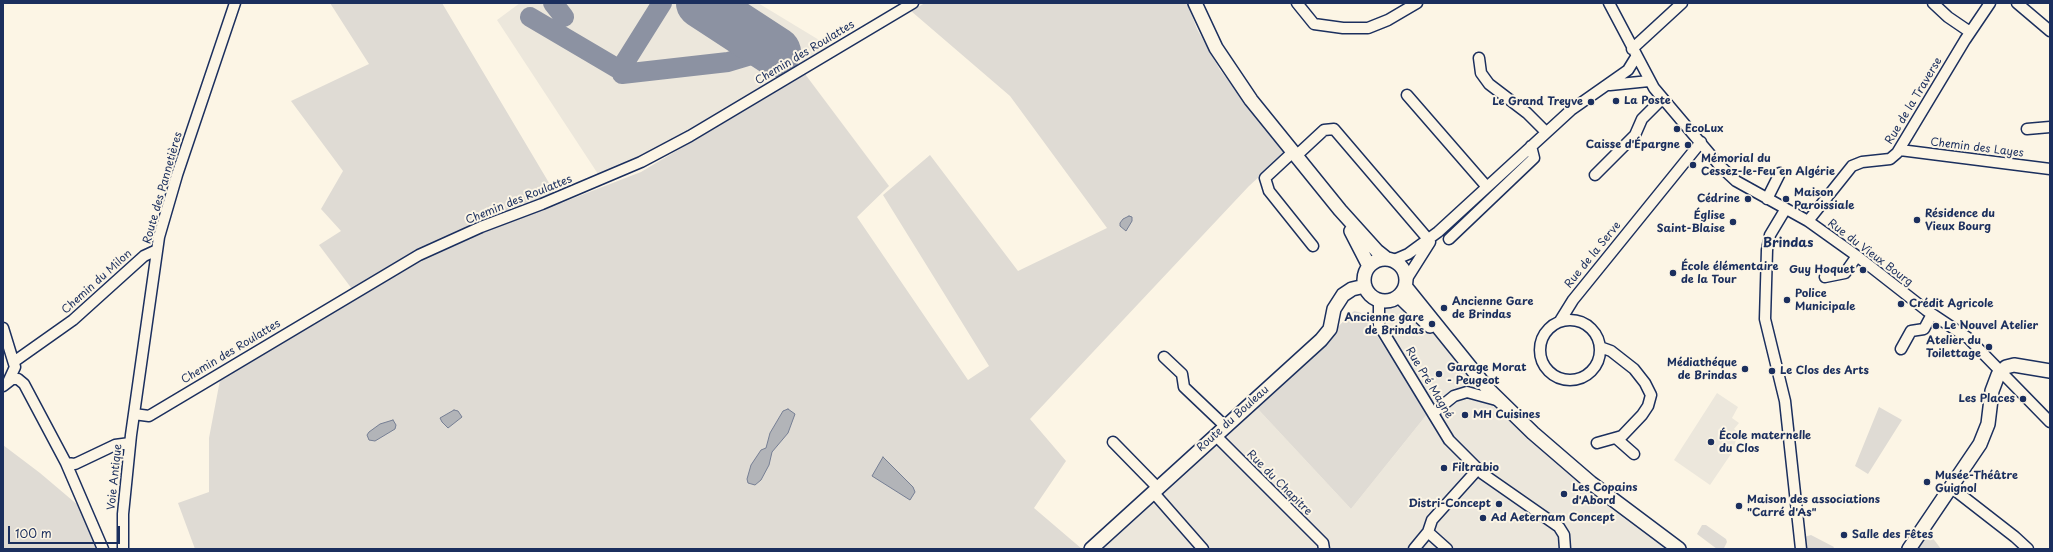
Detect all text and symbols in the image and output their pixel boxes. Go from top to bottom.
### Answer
street label: Chemin des Roulattes [753,18,857,88]
street label: Rue de la Traverse [1883,55,1945,147]
place label: La Poste [1624,94,1671,108]
place label: Le Grand Treyve [1492,95,1583,109]
marker: La Poste [1611,96,1621,106]
marker: Le Grand Treyve [1586,97,1596,107]
place label: EcoLux [1685,122,1723,136]
marker: EcoLux [1672,124,1682,134]
street label: Route des Pannetières [141,130,185,246]
street label: Chemin des Layes [1929,136,2025,160]
place label: Caisse d'Épargne [1586,138,1680,152]
marker: Caisse d'Épargne [1683,140,1693,150]
place label: Mémorial du Cessez-le-Feu en Algérie [1701,152,1835,178]
marker: Mémorial du Cessez-le-Feu en Algérie [1688,160,1698,170]
street label: Chemin des Roulattes [464,173,574,227]
place label: Maison Paroissiale [1794,186,1854,212]
place label: Cédrine [1697,192,1740,206]
marker: Cédrine [1743,194,1753,204]
marker: Maison Paroissiale [1781,194,1791,204]
place label: Résidence du Vieux Bourg [1925,207,1995,233]
place label: Église Saint-Blaise [1657,209,1725,235]
marker: Résidence du Vieux Bourg [1912,215,1922,225]
marker: Église Saint-Blaise [1728,217,1738,227]
street label: Rue du Vieux Bourg [1825,217,1915,289]
street label: Rue de la Serve [1562,219,1624,291]
district label: Brindas [1763,235,1813,251]
street label: Chemin du Milon [59,247,135,317]
place label: École élémentaire de la Tour [1681,260,1779,286]
place label: Guy Hoquet [1789,263,1855,277]
marker: Guy Hoquet [1858,265,1868,275]
marker: École élémentaire de la Tour [1668,268,1678,278]
place label: Police Municipale [1795,287,1855,313]
place label: Ancienne Gare de Brindas [1452,295,1533,321]
marker: Police Municipale [1782,295,1792,305]
place label: Crédit Agricole [1909,297,1993,311]
marker: Crédit Agricole [1896,299,1906,309]
marker: Ancienne Gare de Brindas [1439,303,1449,313]
place label: Ancienne gare de Brindas [1345,311,1424,337]
street label: Chemin des Roulattes [179,317,283,387]
marker: Ancienne gare de Brindas [1427,319,1437,329]
place label: Le Nouvel Atelier [1944,319,2038,333]
marker: Le Nouvel Atelier [1931,321,1941,331]
place label: Atelier du Toilettage [1926,334,1981,360]
marker: Atelier du Toilettage [1984,342,1994,352]
street label: Rue Pré Magné [1402,345,1456,421]
place label: Médiathéque de Brindas [1667,356,1737,382]
place label: Garage Morat - Peugeot [1447,361,1526,387]
marker: Médiathéque de Brindas [1740,364,1750,374]
place label: Le Clos des Arts [1780,364,1869,378]
marker: Le Clos des Arts [1767,366,1777,376]
marker: Garage Morat - Peugeot [1434,369,1444,379]
street label: Route du Bouleau [1194,383,1272,455]
place label: Les Places [1959,392,2015,406]
marker: Les Places [2018,394,2028,404]
place label: MH Cuisines [1473,408,1540,422]
marker: MH Cuisines [1460,410,1470,420]
place label: École maternelle du Clos [1719,429,1811,455]
marker: École maternelle du Clos [1706,437,1716,447]
street label: Voie Antique [105,443,125,511]
street label: Rue du Chapitre [1244,448,1314,518]
place label: Filtrabio [1452,461,1499,475]
marker: Filtrabio [1439,463,1449,473]
place label: Musée-Théâtre Guignol [1935,469,2018,495]
marker: Musée-Théâtre Guignol [1922,477,1932,487]
place label: Les Copains d'Abord [1572,481,1637,507]
marker: Les Copains d'Abord [1559,489,1569,499]
place label: Maison des associations "Carré d'As" [1747,493,1880,519]
place label: Distri-Concept [1408,497,1491,511]
marker: Distri-Concept [1494,499,1504,509]
marker: Maison des associations "Carré d'As" [1734,501,1744,511]
place label: Ad Aeternam Concept [1491,511,1615,525]
marker: Ad Aeternam Concept [1478,513,1488,523]
scale bar [10,518,122,544]
text: 100 m [15,524,52,542]
place label: Salle des Fêtes [1852,528,1933,542]
marker: Salle des Fêtes [1839,530,1849,540]

